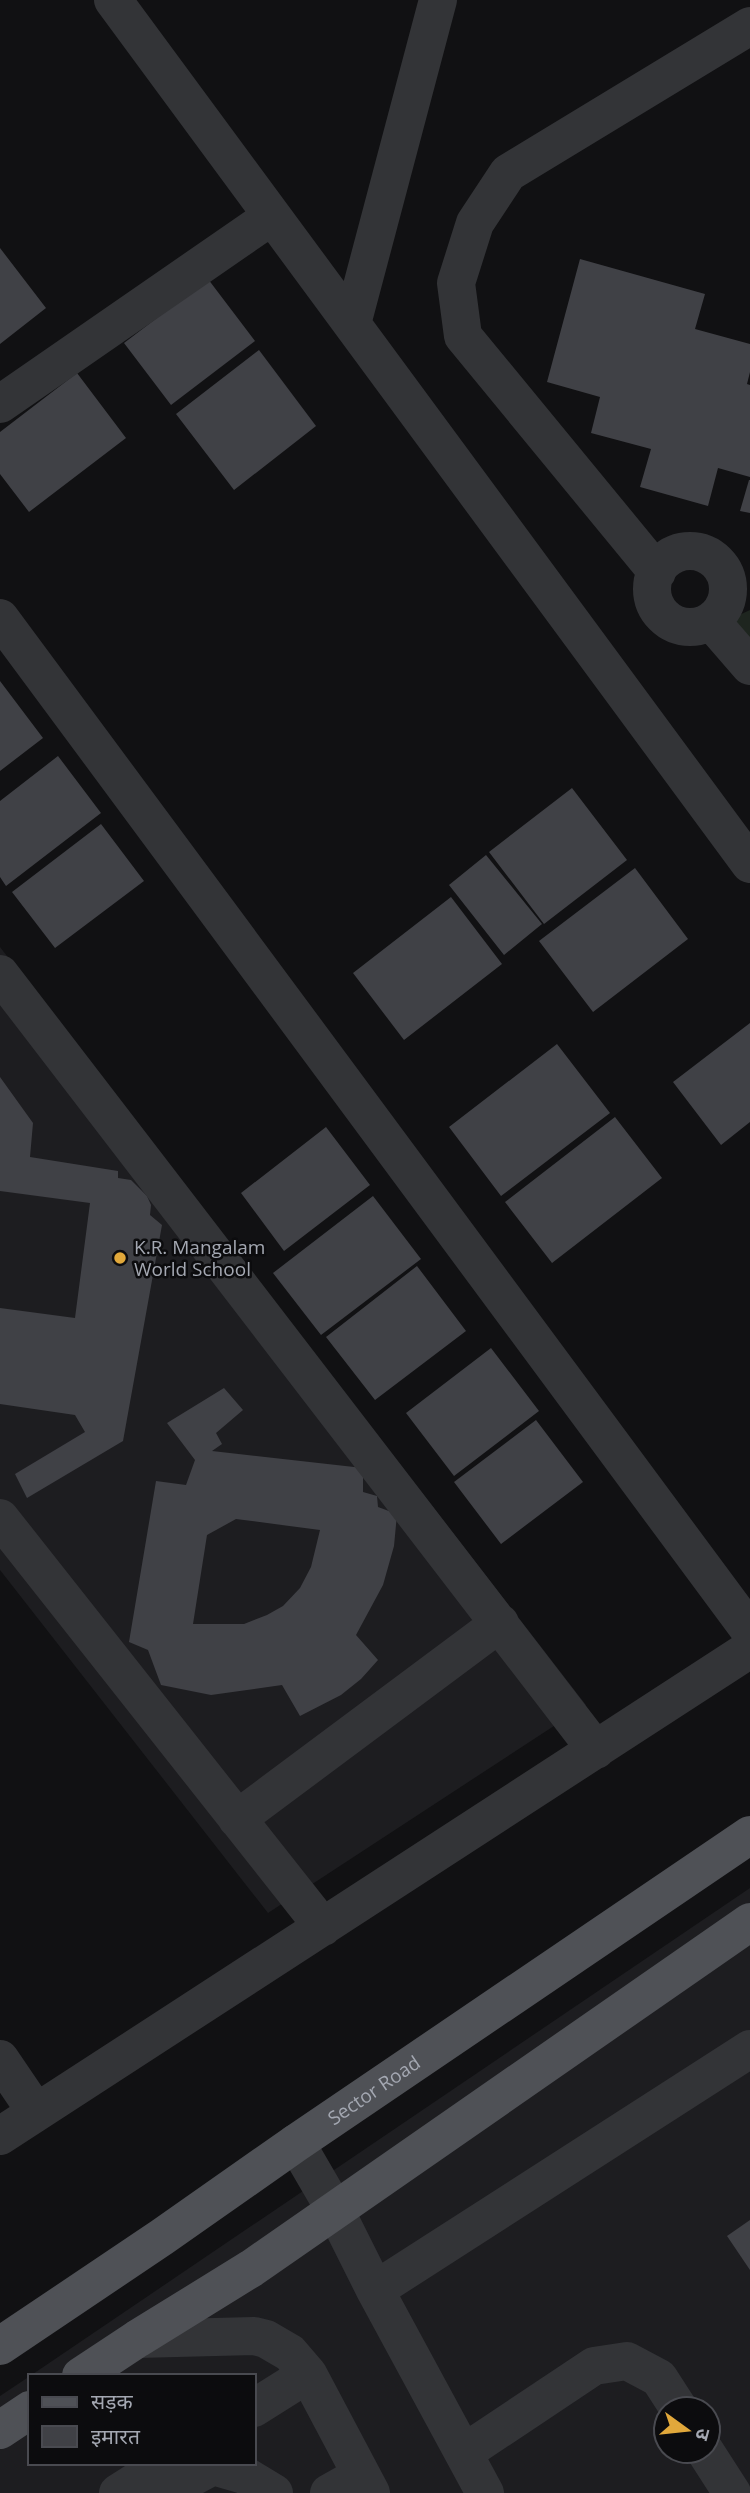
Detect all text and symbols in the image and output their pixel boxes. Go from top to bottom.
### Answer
place label: K.R. Mangalam World School [134,1234,265,1282]
marker: K.R. Mangalam World School [112,1250,128,1266]
street label: Sector Road [322,2050,425,2131]
legend [28,2374,256,2465]
text: सड़क [91,2387,133,2415]
north arrow [652,2395,722,2465]
text: इमारत [91,2422,141,2450]
text: उ [689,2426,717,2444]

